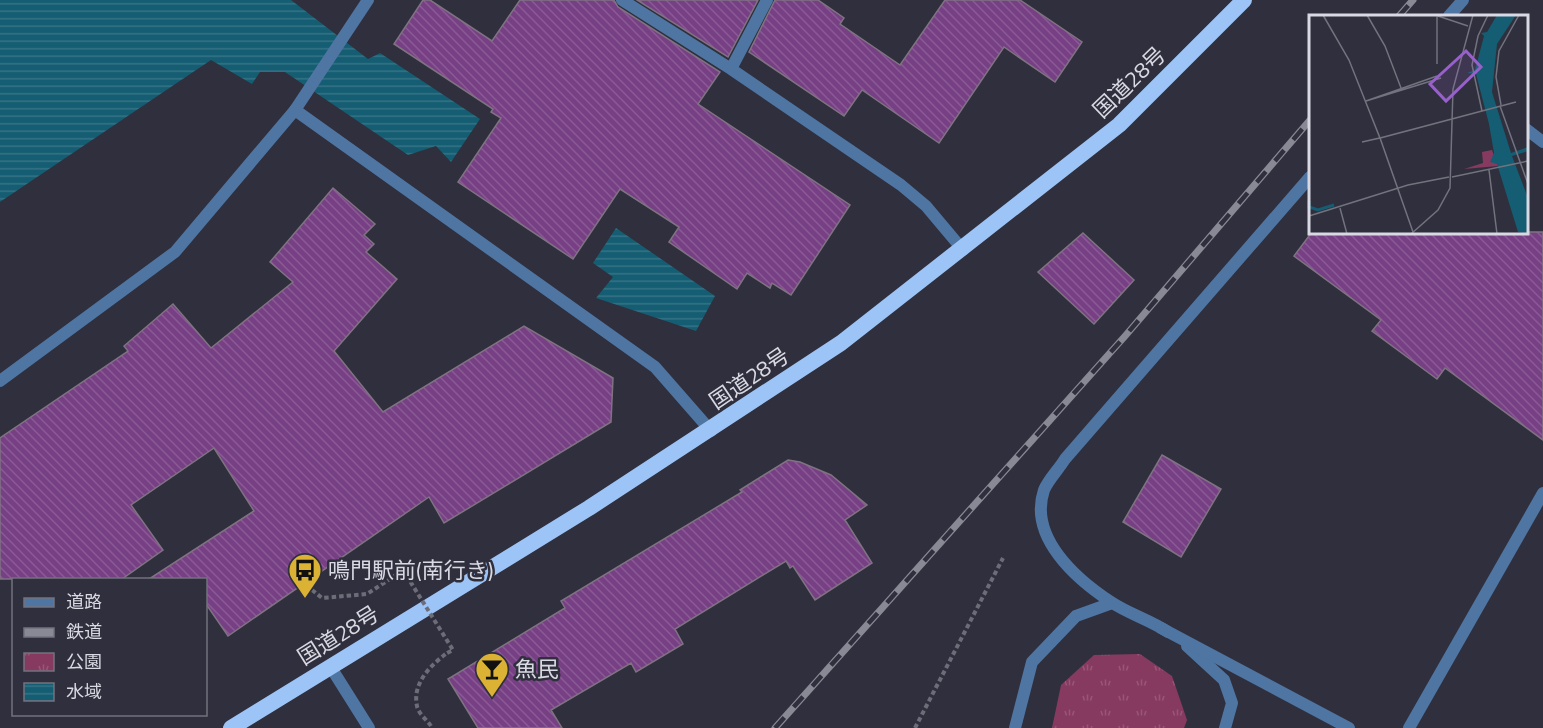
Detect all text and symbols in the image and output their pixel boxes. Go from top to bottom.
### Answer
inset map [1309,15,1528,234]
street label: 国道28号 [1085,38,1173,126]
street label: 国道28号 [702,339,796,417]
bus stop icon: 鳴門駅前(南行き) [287,552,323,599]
place label: 鳴門駅前(南行き) [328,553,494,587]
legend [12,578,207,716]
text: 道路 [66,588,102,615]
street label: 国道28号 [291,597,385,673]
text: 鉄道 [66,618,102,645]
text: 公園 [66,648,102,675]
bar icon: 魚民 [474,651,510,698]
place label: 魚民 [515,652,559,686]
text: 水域 [66,678,102,705]

